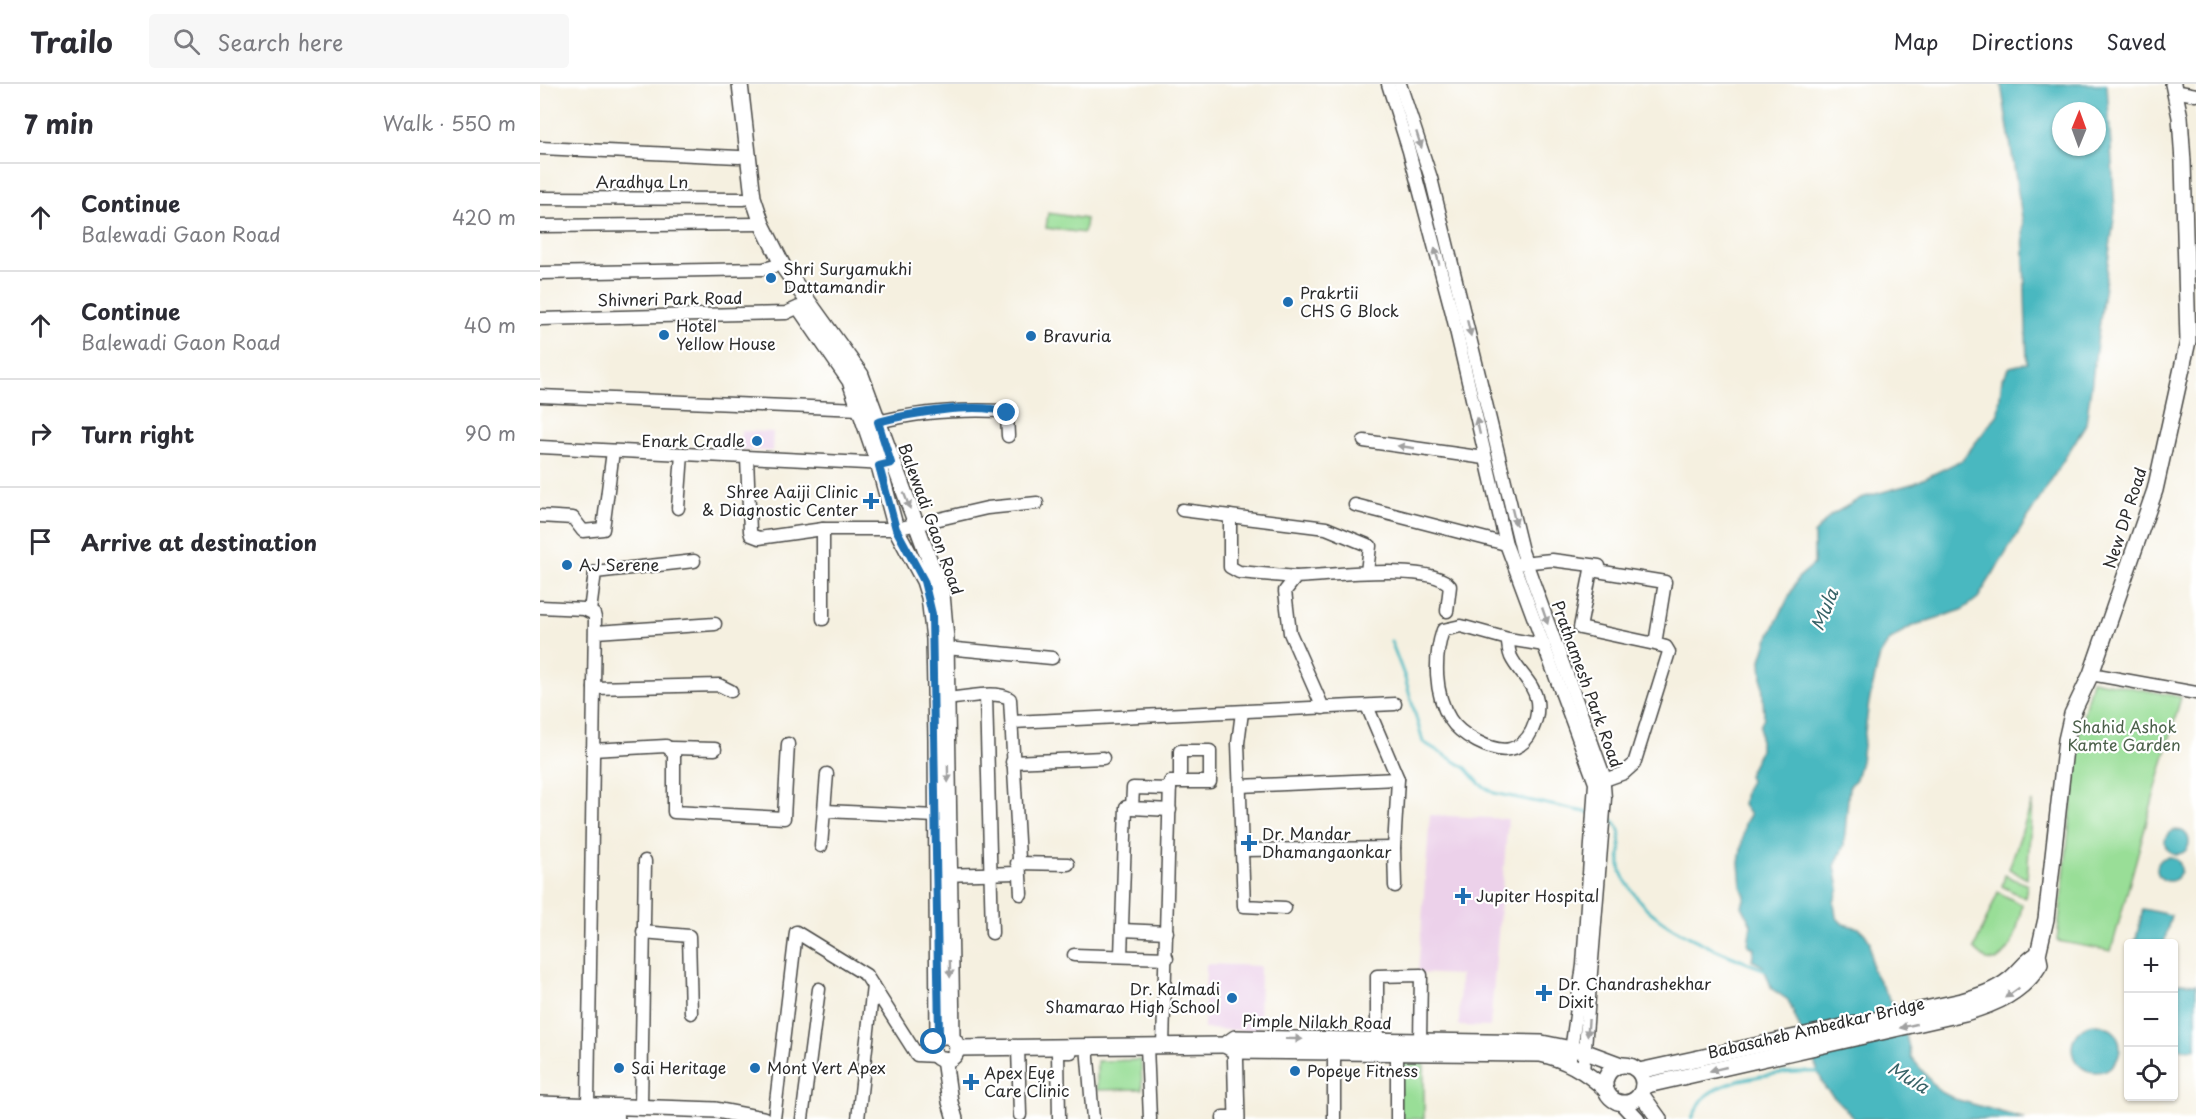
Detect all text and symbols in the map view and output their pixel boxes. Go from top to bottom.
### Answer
search box [149,14,569,68]
text: Trailo [30,20,113,63]
icon: search [170,25,203,58]
text: Search here [218,25,343,58]
text: Map [1893,25,1938,57]
text: Directions [1971,25,2073,57]
text: Saved [2106,25,2166,57]
north arrow [2052,102,2106,156]
text: 7 min [24,104,94,143]
text: Walk · 550 m [383,108,516,138]
one-way arrow [1414,131,1424,149]
street label: Aradhya Ln [596,169,688,193]
text: Continue [81,186,180,219]
icon: ahead [24,201,57,234]
text: 420 m [452,202,516,232]
text: Balewadi Gaon Road [81,219,281,249]
one-way arrow [1432,247,1442,266]
place label: Shri Suryamukhi Dattamandir [783,256,912,298]
marker: Shri Suryamukhi Dattamandir [764,271,778,285]
place label: Prakrtii CHS G Block [1300,280,1399,322]
street label: Shivneri Park Road [597,285,743,311]
text: Continue [81,294,180,327]
marker: Prakrtii CHS G Block [1281,295,1295,309]
icon: ahead [24,309,57,342]
text: 40 m [464,310,516,340]
place label: Hotel Yellow House [676,313,776,355]
one-way arrow [1465,319,1474,338]
place label: Bravuria [1043,323,1111,347]
text: Balewadi Gaon Road [81,327,281,357]
marker: Hotel Yellow House [657,328,671,342]
marker: Bravuria [1024,329,1038,343]
route end [993,399,1019,425]
icon: right [24,417,57,450]
text: Turn right [81,417,194,450]
one-way arrow [1473,417,1482,436]
text: 90 m [465,418,516,448]
place label: Enark Cradle [641,428,745,452]
marker: Enark Cradle [750,434,764,448]
street label: Balewadi Gaon Road [893,439,971,598]
one-way arrow [1397,443,1416,452]
street label: New DP Road [2096,464,2152,572]
place label: Shree Aaiji Clinic & Diagnostic Center [702,479,859,521]
marker: Shree Aaiji Clinic & Diagnostic Center [862,492,880,510]
one-way arrow [902,493,912,511]
one-way arrow [1510,508,1520,527]
icon: arrive [24,525,57,558]
text: Arrive at destination [81,525,317,558]
place label: AJ Serene [579,552,659,576]
marker: AJ Serene [560,558,574,572]
water label: Mula [1803,584,1845,635]
street label: Prathamesh Park Road [1547,597,1629,771]
one-way arrow [1541,607,1551,625]
park label: Shahid Ashok Kamte Garden [2067,714,2181,756]
one-way arrow [943,764,953,783]
place label: Dr. Mandar Dhamangaonkar [1262,821,1392,863]
marker: Dr. Mandar Dhamangaonkar [1240,834,1258,852]
place label: Jupiter Hospital [1476,883,1599,907]
marker: Jupiter Hospital [1454,887,1472,905]
map controls [2124,939,2178,1101]
button: + [2124,939,2178,993]
one-way arrow [946,959,955,978]
place label: Dr. Chandrashekhar Dixit [1558,971,1712,1013]
place label: Dr. Kalmadi Shamarao High School [1045,976,1220,1018]
marker: Dr. Chandrashekhar Dixit [1535,984,1553,1002]
one-way arrow [2004,987,2020,999]
street label: Babasaheb Ambedkar Bridge [1705,990,1927,1064]
marker: Dr. Kalmadi Shamarao High School [1225,991,1239,1005]
button: − [2124,993,2178,1047]
street label: Pimple Nilakh Road [1242,1008,1392,1034]
one-way arrow [1583,1018,1593,1037]
one-way arrow [1898,1022,1917,1031]
route start [920,1028,946,1054]
one-way arrow [1284,1034,1303,1044]
button: locate [2124,1047,2178,1101]
water label: Mula [1883,1054,1935,1100]
place label: Sai Heritage [631,1055,726,1079]
place label: Mont Vert Apex [767,1055,886,1079]
place label: Popeye Fitness [1307,1058,1418,1082]
place label: Apex Eye Care Clinic [984,1060,1069,1102]
marker: Sai Heritage [612,1061,626,1075]
marker: Mont Vert Apex [748,1061,762,1075]
marker: Popeye Fitness [1288,1064,1302,1078]
one-way arrow [1708,1064,1727,1074]
marker: Apex Eye Care Clinic [962,1073,980,1091]

